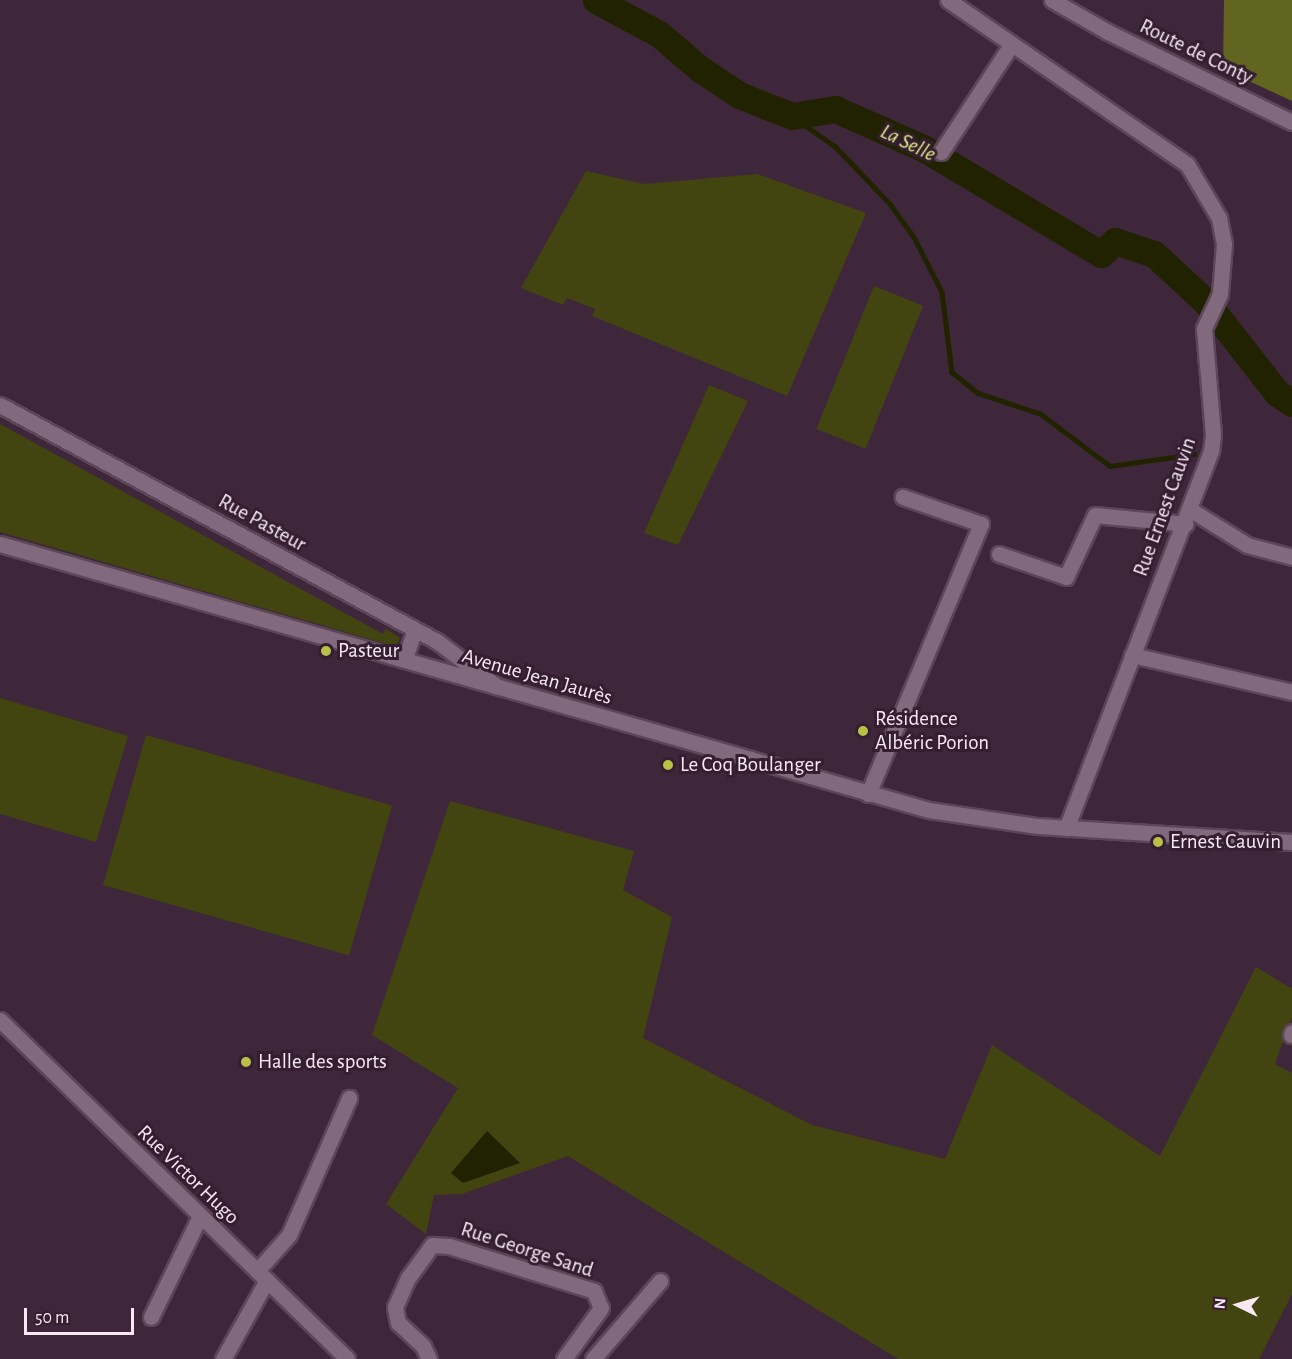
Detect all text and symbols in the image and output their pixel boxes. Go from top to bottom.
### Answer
street label: Route de Conty [1135,14,1257,90]
water label: La Selle [876,118,940,168]
street label: Rue Ernest Cauvin [1128,434,1202,580]
street label: Rue Pasteur [214,489,310,557]
place label: Pasteur [338,638,399,664]
marker: Pasteur [319,644,333,658]
street label: Avenue Jean Jaurès [459,644,615,710]
place label: Résidence Albéric Porion [875,706,989,756]
marker: Résidence Albéric Porion [856,724,870,738]
place label: Le Coq Boulanger [680,752,821,778]
marker: Le Coq Boulanger [661,758,675,772]
place label: Ernest Cauvin [1170,829,1281,855]
marker: Ernest Cauvin [1151,835,1165,849]
place label: Halle des sports [258,1049,387,1075]
marker: Halle des sports [239,1055,253,1069]
street label: Rue Victor Hugo [132,1120,244,1230]
street label: Rue George Sand [458,1217,596,1283]
north arrow [1208,1275,1268,1335]
scale bar [27,1296,136,1334]
text: N [1212,1297,1229,1310]
text: 50 m [35,1309,69,1327]

